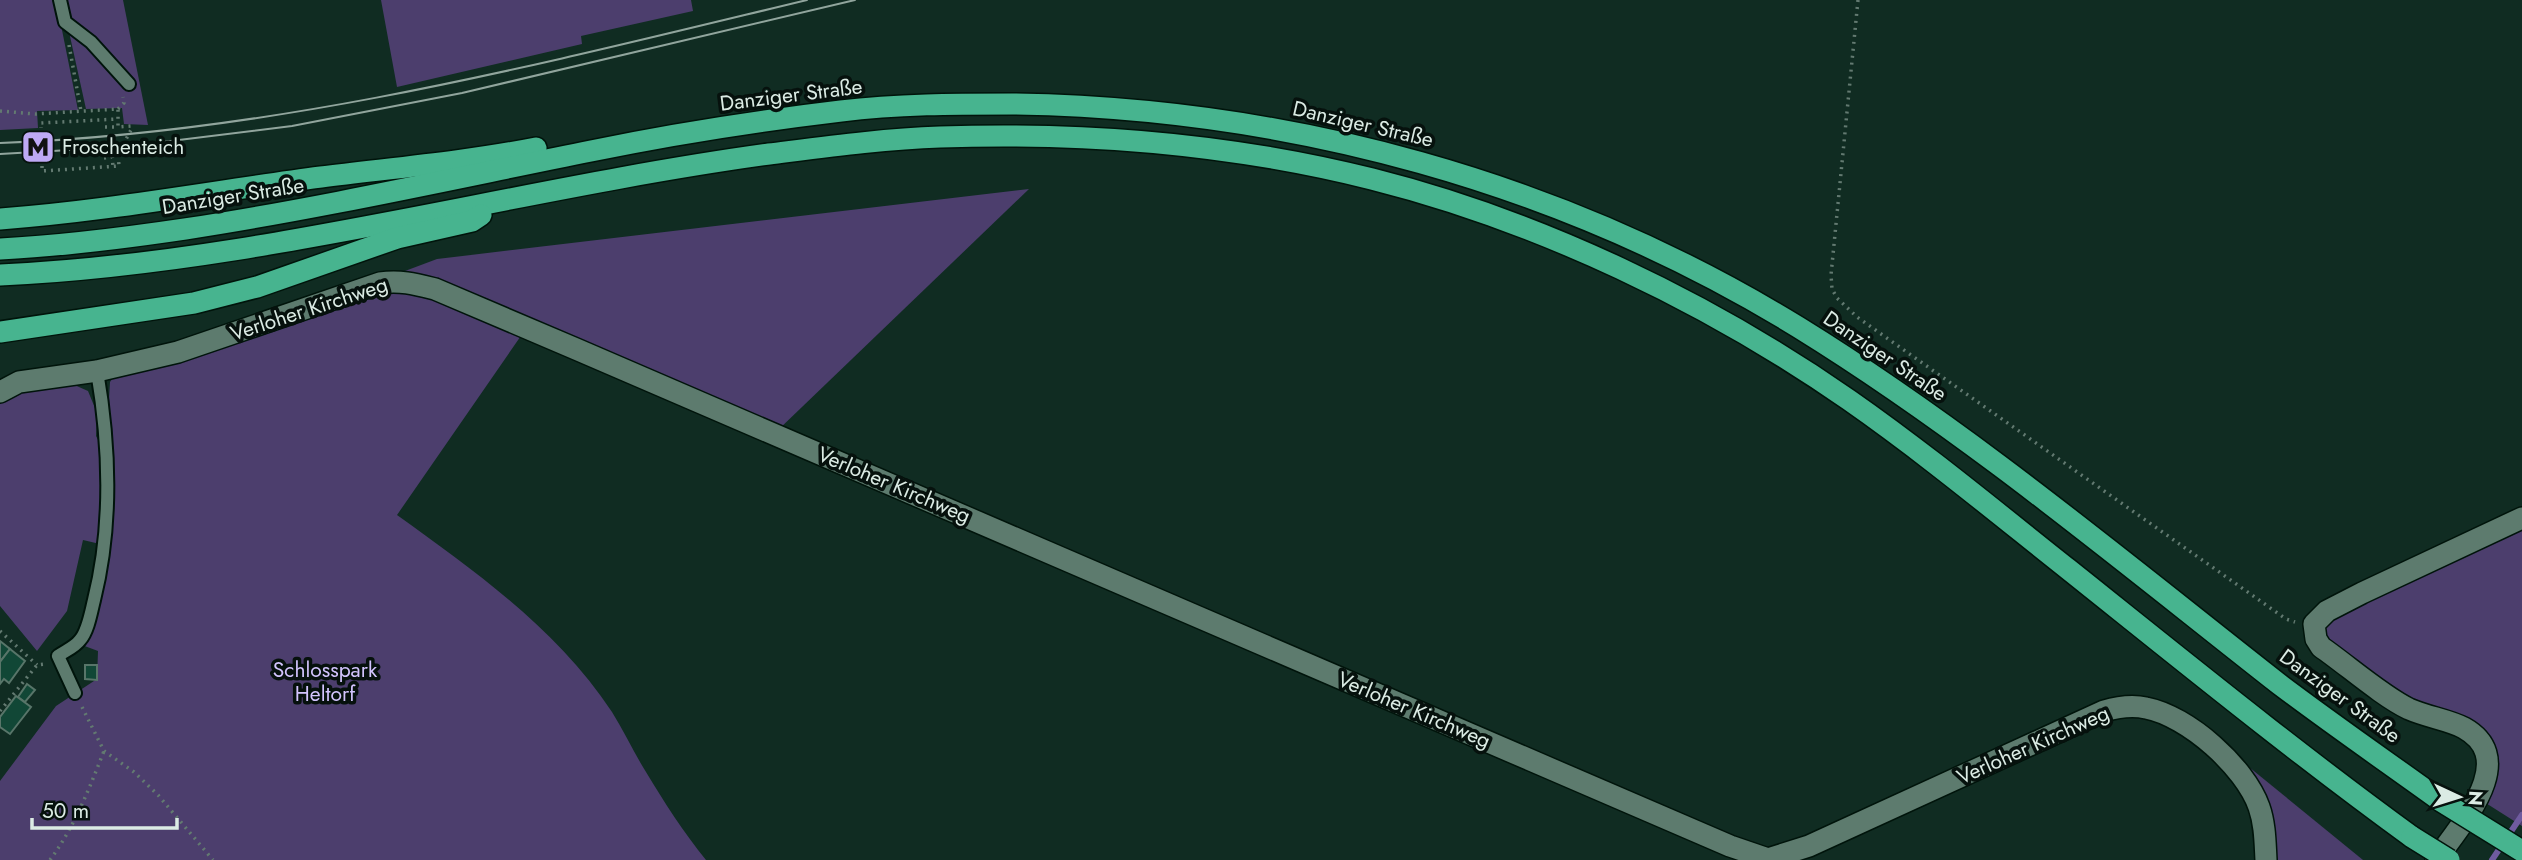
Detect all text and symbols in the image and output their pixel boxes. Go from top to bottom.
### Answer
street label: Danziger Straße [718,71,864,119]
street label: Danziger Straße [1290,93,1436,155]
metro station icon: Froschenteich [19,128,57,166]
place label: Froschenteich [62,132,184,162]
street label: Danziger Straße [160,170,306,222]
street label: Verloher Kirchweg [226,269,392,349]
street label: Danziger Straße [1817,303,1953,409]
street label: Verloher Kirchweg [813,439,975,531]
street label: Danziger Straße [2273,642,2407,750]
park label: Schlosspark Heltorf [273,655,378,709]
street label: Verloher Kirchweg [1333,664,1495,756]
street label: Verloher Kirchweg [1952,698,2114,792]
north arrow [2424,762,2494,832]
scale bar [32,786,177,830]
text: N [2461,790,2489,807]
text: 50 m [42,796,89,826]

